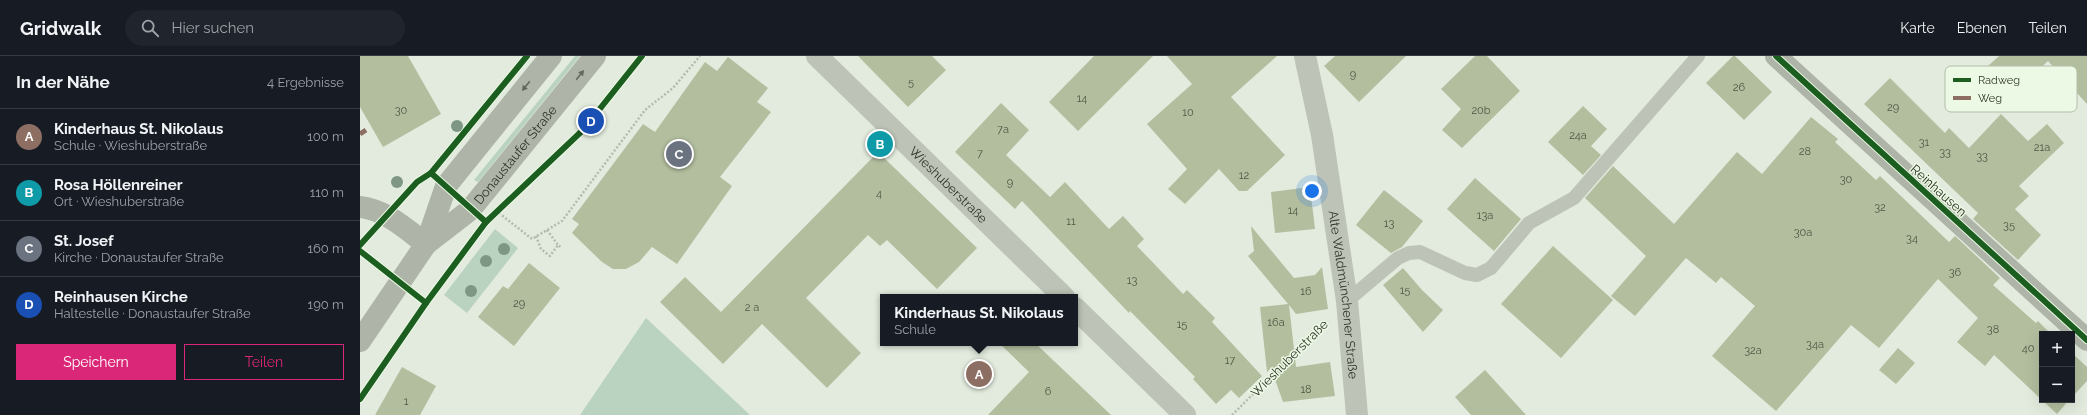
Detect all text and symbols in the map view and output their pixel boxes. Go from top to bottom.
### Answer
search box [125,10,405,46]
text: Gridwalk [20,17,101,39]
icon: search [139,17,161,39]
text: Hier suchen [171,19,254,37]
text: Karte [1900,20,1935,36]
text: Ebenen [1957,20,2007,36]
text: Teilen [2029,20,2067,36]
legend [1945,66,2077,112]
house number: 9 [1350,68,1356,81]
one-way arrow [575,70,584,81]
text: In der Nähe [16,72,110,92]
text: Radweg [1978,74,2020,87]
text: 4 Ergebnisse [267,75,344,90]
house number: 5 [908,76,914,89]
one-way arrow [522,81,531,92]
house number: 26 [1733,81,1746,94]
house number: 14 [1077,92,1087,105]
text: Weg [1978,92,2002,105]
house number: 29 [1887,101,1899,114]
street label: Donaustaufer Straße [471,102,560,207]
house number: 30 [395,104,408,117]
house number: 20b [1471,104,1491,117]
pin: D [578,106,604,136]
house number: 10 [1182,106,1194,119]
text: Kinderhaus St. Nikolaus [54,120,223,138]
house number: 7a [997,123,1009,136]
text: A [25,129,33,144]
text: 100 m [307,129,344,144]
pin: B [867,129,893,159]
house number: 24a [1569,129,1587,142]
house number: 31 [1919,136,1930,149]
text: Schule · Wieshuberstraße [54,138,207,153]
pin: C [666,139,692,169]
house number: 21a [2034,141,2050,154]
street label: Wieshuberstraße [906,144,991,226]
house number: 28 [1799,145,1811,158]
house number: 33 [1939,146,1951,159]
house number: 7 [977,147,983,160]
house number: 33 [1976,150,1988,163]
street label: Reinhausen [1908,161,1970,219]
house number: 12 [1239,169,1249,182]
house number: 30 [1840,173,1853,186]
text: Rosa Höllenreiner [54,176,182,194]
house number: 9 [1007,176,1013,189]
your location [1302,181,1322,201]
text: B [25,185,33,200]
text: 110 m [310,185,344,200]
house number: 4 [876,187,882,200]
text: Ort · Wieshuberstraße [54,194,184,209]
house number: 32 [1874,201,1886,214]
house number: 14 [1288,204,1298,217]
street label: Alte Waldmünchener Straße [1325,209,1361,380]
house number: 13a [1477,209,1493,222]
house number: 11 [1066,215,1076,228]
house number: 13 [1384,217,1394,230]
house number: 35 [2003,219,2015,232]
house number: 30a [1794,226,1812,239]
text: St. Josef [54,232,114,250]
house number: 34 [1906,232,1918,245]
text: C [25,241,33,256]
text: 160 m [307,241,344,256]
text: Kirche · Donaustaufer Straße [54,250,224,265]
house number: 36 [1949,266,1962,279]
house number: 13 [1127,274,1137,287]
house number: 15 [1400,284,1410,297]
house number: 16 [1300,285,1312,298]
text: Reinhausen Kirche [54,288,188,306]
popup [880,294,1078,346]
text: D [24,297,34,312]
text: 190 m [308,297,344,312]
house number: 29 [513,297,525,310]
house number: 2 a [745,301,759,314]
text: Kinderhaus St. Nikolaus [894,304,1064,322]
text: Haltestelle · Donaustaufer Straße [54,306,251,321]
street label: Wieshuberstraße [1248,316,1331,400]
house number: 16a [1267,316,1285,329]
house number: 15 [1177,318,1187,331]
text: Schule [894,322,936,337]
house number: 38 [1987,323,1999,336]
map controls [2039,331,2075,403]
button: + [2039,331,2075,367]
house number: 34a [1806,338,1824,351]
house number: 40 [2022,342,2035,355]
button: Speichern [16,344,176,380]
button: Teilen [184,344,344,380]
house number: 32a [1744,344,1762,357]
house number: 17 [1225,354,1235,367]
pin: A [966,359,992,389]
button: − [2039,367,2075,403]
house number: 18 [1300,383,1312,396]
house number: 6 [1045,385,1052,398]
house number: 1 [404,395,409,408]

